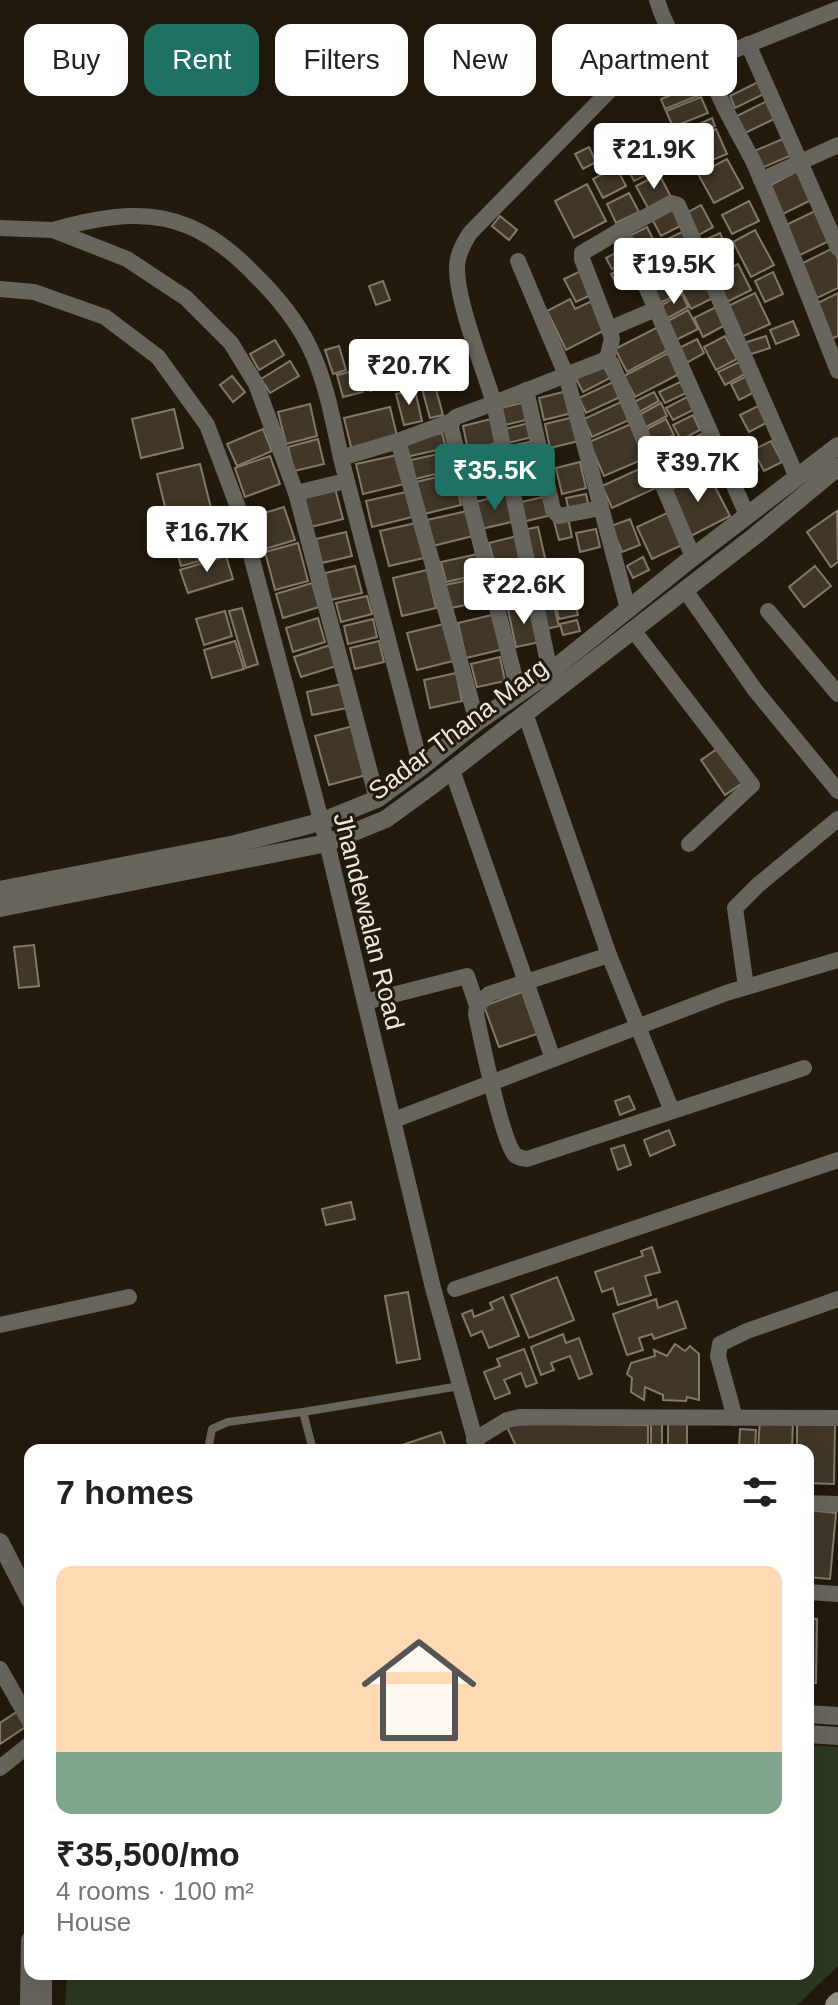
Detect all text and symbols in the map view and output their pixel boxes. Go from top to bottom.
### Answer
chip: Buy [24,24,128,96]
chip: Rent [144,24,259,96]
chip: Filters [275,24,408,96]
chip: New [424,24,536,96]
chip: Apartment [552,24,737,96]
pin: ₹21.9K [589,123,719,191]
text: ₹21.9K [612,134,696,164]
pin: ₹19.5K [609,238,739,306]
text: ₹19.5K [632,249,716,279]
pin: ₹20.7K [344,339,474,407]
text: ₹20.7K [367,350,451,380]
pin: ₹39.7K [633,436,763,504]
pin: ₹35.5K [430,444,560,512]
text: ₹39.7K [656,447,740,477]
text: ₹35.5K [453,455,537,485]
pin: ₹16.7K [142,506,272,574]
text: ₹16.7K [165,517,249,547]
pin: ₹22.6K [459,558,589,626]
text: ₹22.6K [482,569,566,599]
street label: Sadar Thana Marg [363,652,553,806]
street label: Jhandewalan Road [328,809,410,1033]
icon: filters [738,1470,782,1514]
text: 7 homes [56,1473,194,1511]
icon: home [347,1618,491,1762]
text: ₹35,500/mo [56,1835,240,1873]
text: 4 rooms · 100 m² [56,1876,254,1906]
text: House [56,1907,131,1937]

